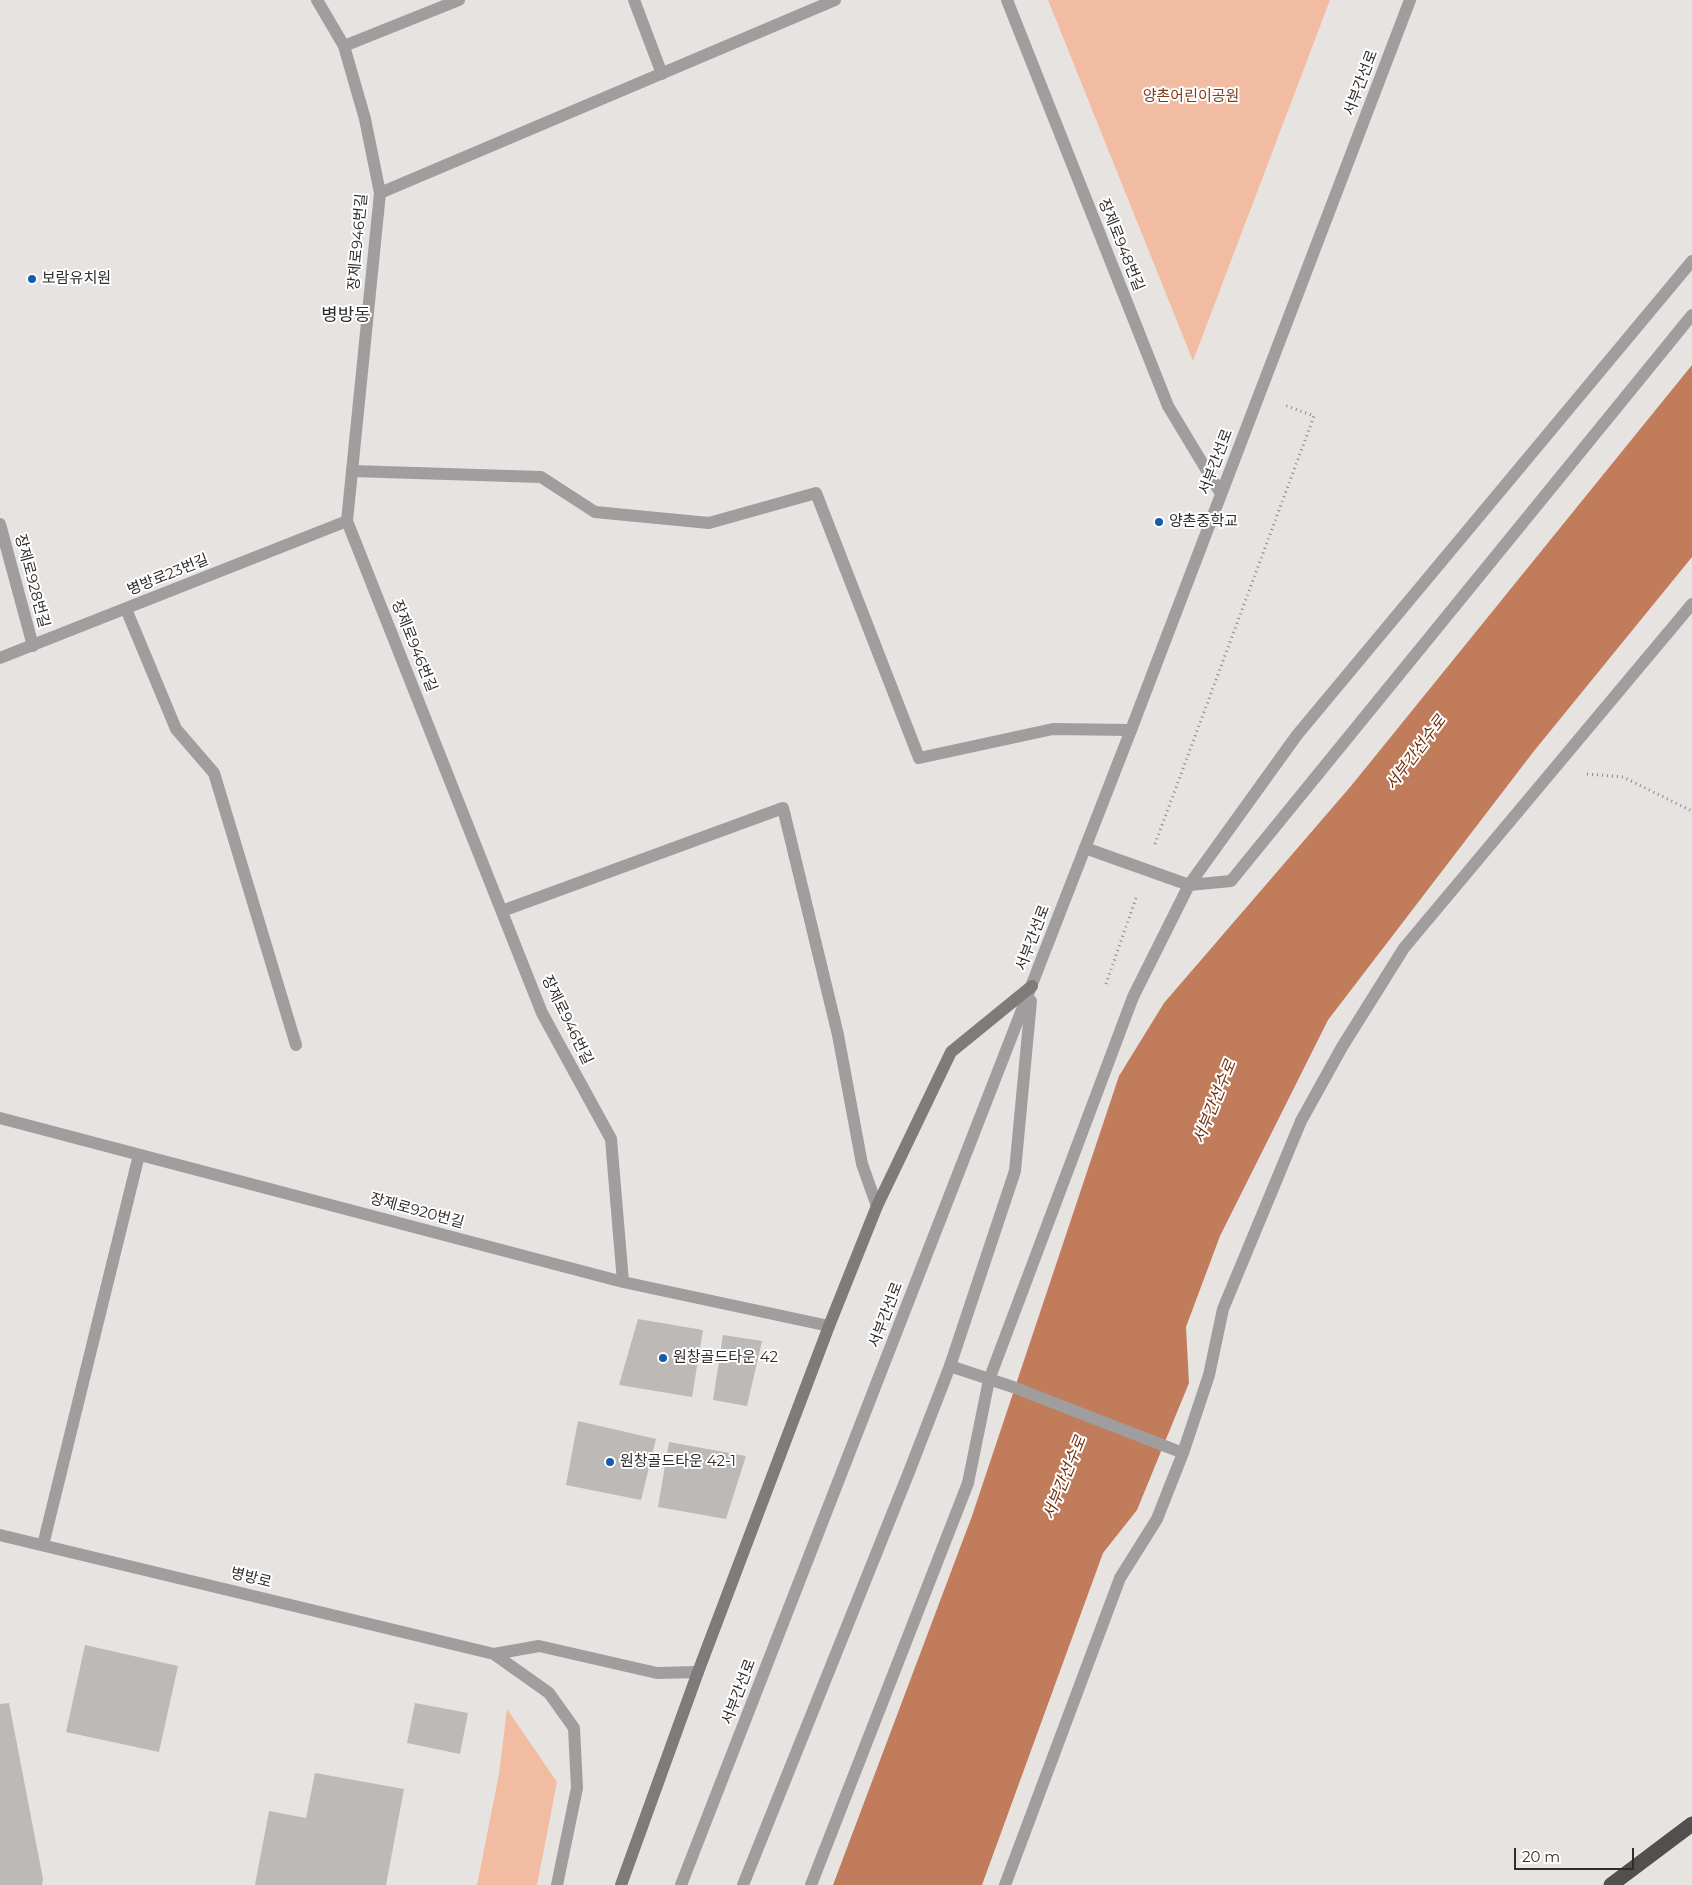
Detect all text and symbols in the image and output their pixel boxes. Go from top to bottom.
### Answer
street label: 서부간선로 [1340,48,1382,118]
park label: 양촌어린이공원 [1143,88,1239,106]
street label: 장제로946번길 [345,193,371,291]
street label: 장제로948번길 [1094,196,1148,294]
place label: 보람유치원 [42,270,111,288]
marker: 보람유치원 [26,273,38,285]
district label: 병방동 [321,305,371,327]
street label: 서부간선로 [1195,427,1237,497]
place label: 양촌중학교 [1169,513,1238,531]
marker: 양촌중학교 [1153,516,1165,528]
street label: 장제로928번길 [11,532,53,630]
street label: 병방로23번길 [125,551,211,599]
street label: 장제로946번길 [387,598,441,694]
water label: 서부간선수로 [1382,712,1450,794]
street label: 서부간선로 [1012,903,1054,973]
street label: 장제로946번길 [538,972,596,1068]
water label: 서부간선수로 [1190,1057,1240,1147]
street label: 장제로920번길 [368,1190,466,1232]
street label: 서부간선로 [865,1280,907,1350]
place label: 원창골드타운 42 [673,1349,778,1367]
marker: 원창골드타운 42 [657,1352,669,1364]
water label: 서부간선수로 [1040,1433,1090,1523]
place label: 원창골드타운 42-1 [620,1453,736,1471]
marker: 원창골드타운 42-1 [604,1456,616,1468]
street label: 병방로 [229,1564,273,1592]
street label: 서부간선로 [718,1657,760,1727]
scale bar [1517,1838,1637,1870]
text: 20 m [1522,1847,1560,1866]

